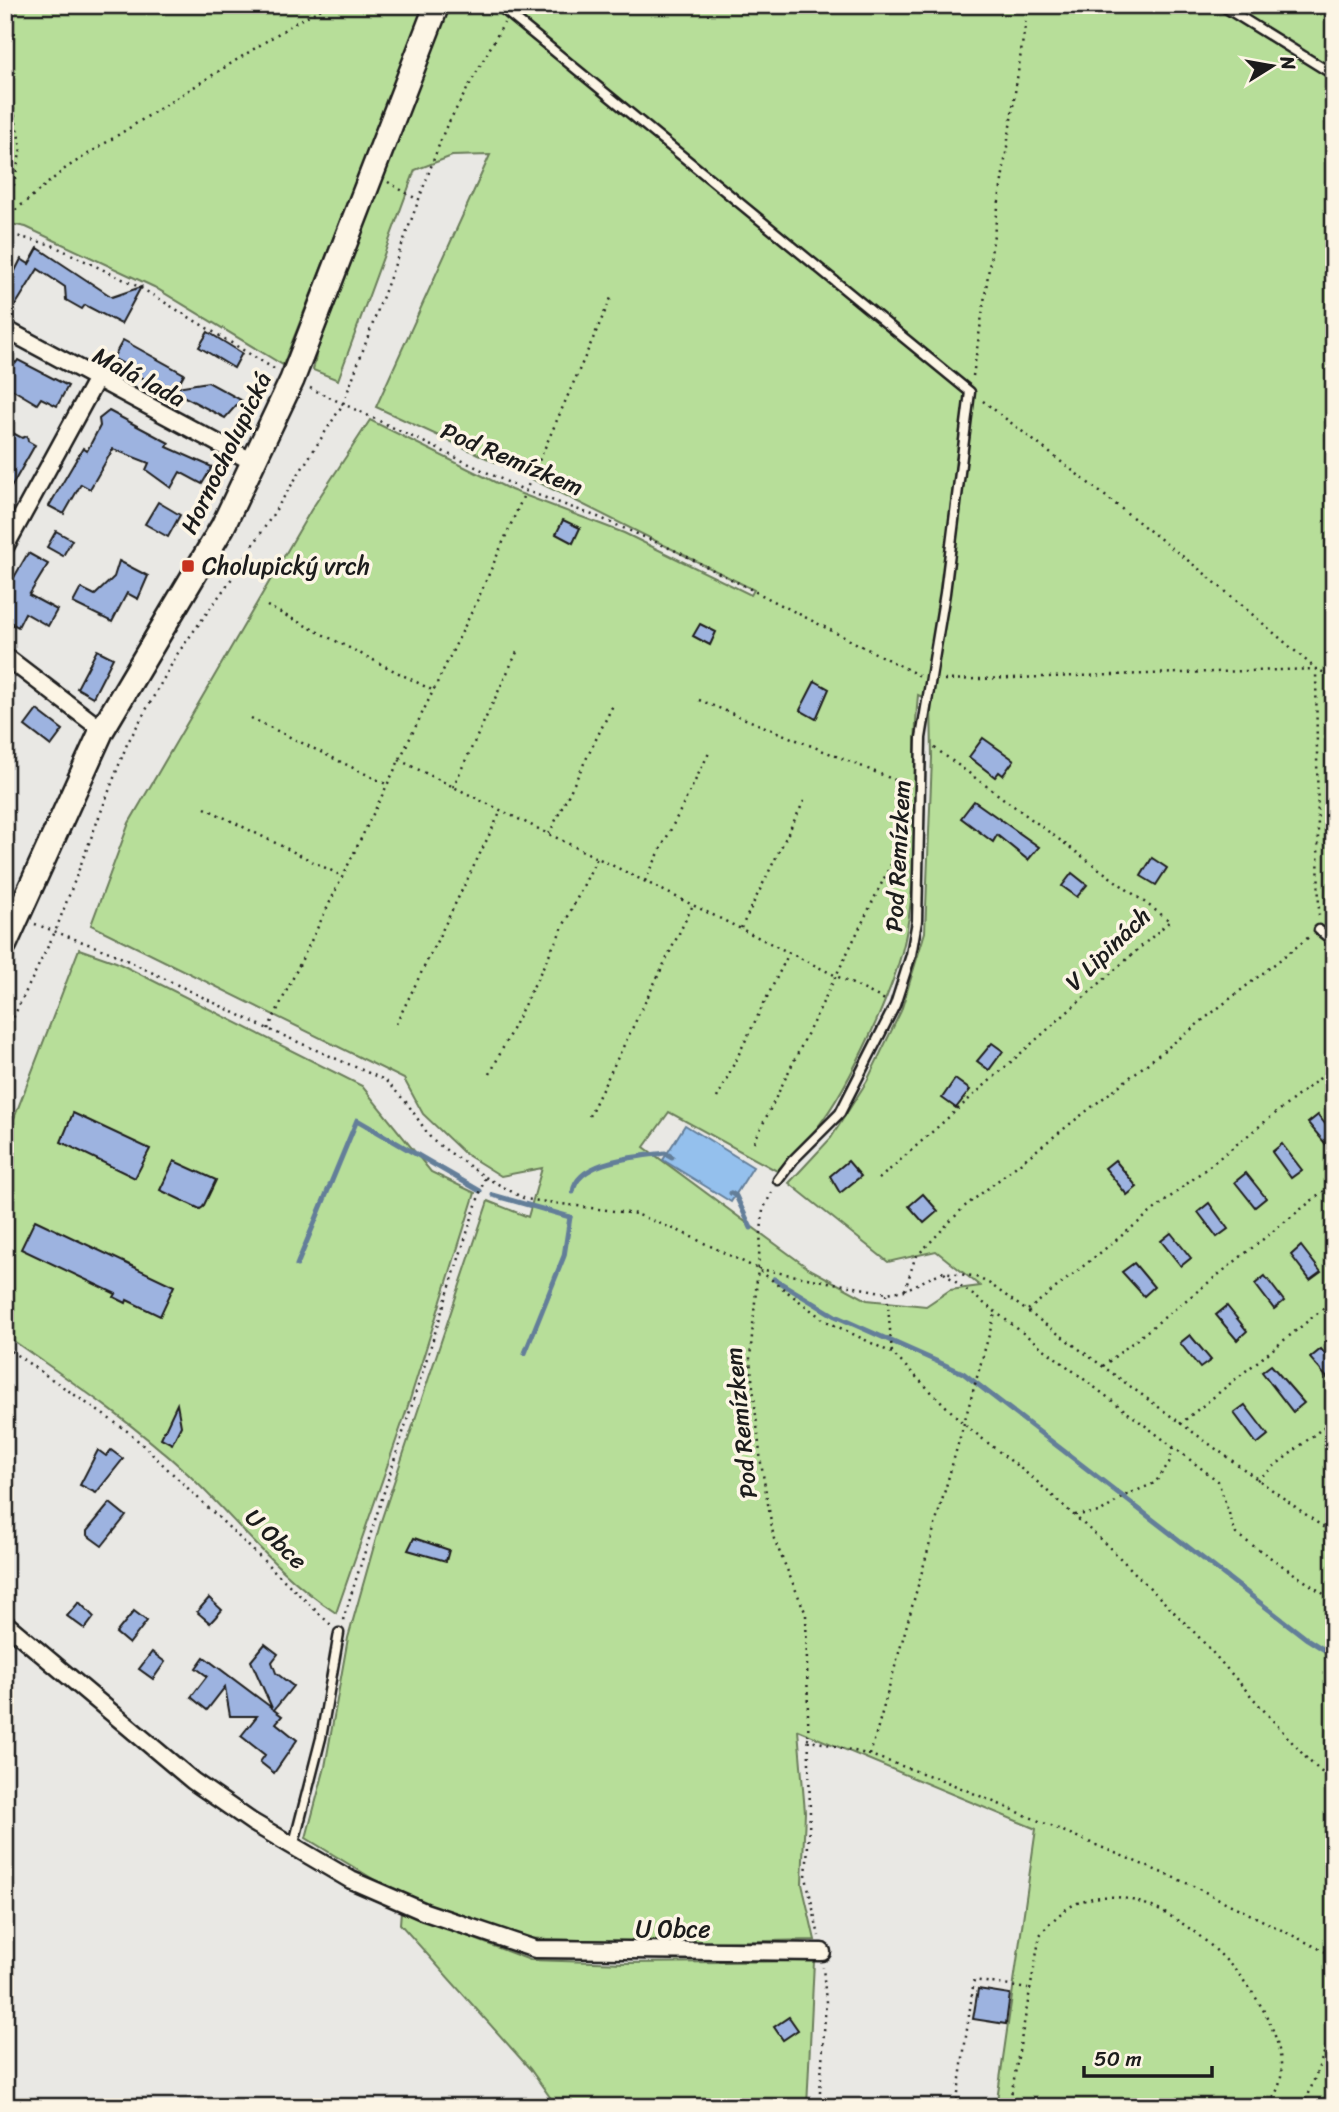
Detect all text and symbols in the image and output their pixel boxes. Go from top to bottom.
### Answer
north arrow [1238,32,1308,102]
text: N [1271,52,1306,73]
street label: Malá lada [85,335,193,419]
street label: Hornocholupická [168,365,284,541]
street label: Pod Remízkem [434,410,590,508]
place label: Cholupický vrch [202,545,370,587]
marker: Cholupický vrch [180,558,196,574]
street label: Pod Remízkem [873,779,923,933]
street label: V Lipinách [1055,897,1161,1001]
street label: Pod Remízkem [712,1345,770,1501]
street label: U Obce [234,1498,318,1580]
street label: U Obce [635,1908,711,1950]
scale bar [1084,2035,1211,2079]
text: 50 m [1094,2040,1142,2078]

